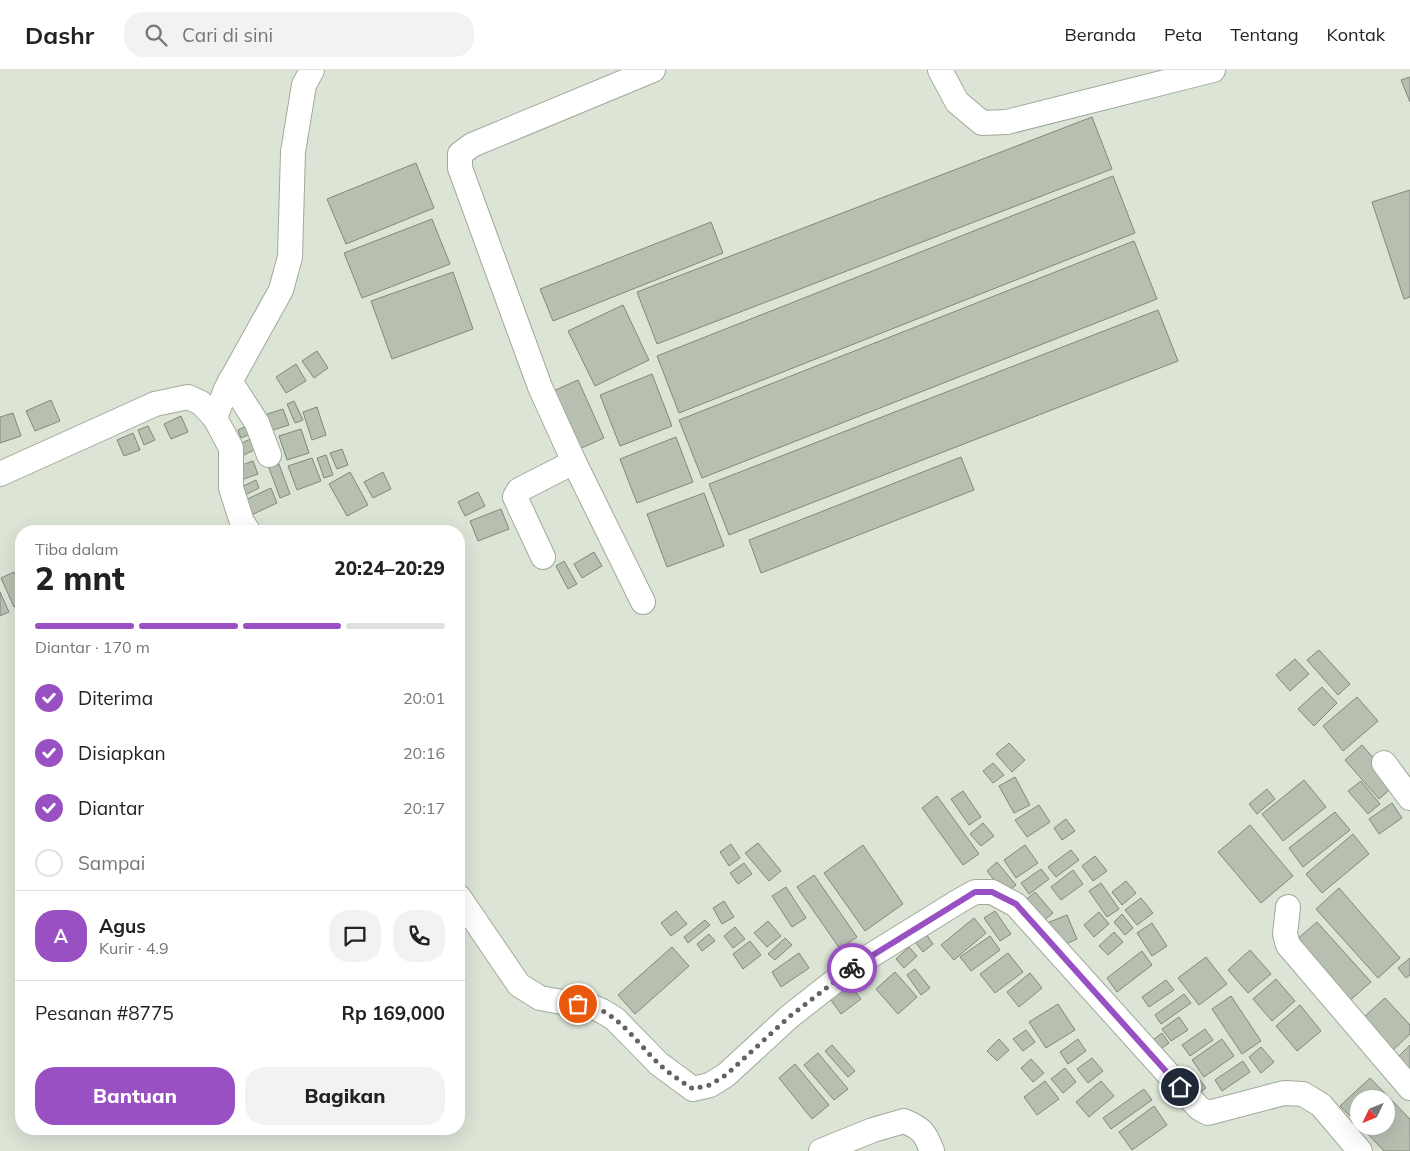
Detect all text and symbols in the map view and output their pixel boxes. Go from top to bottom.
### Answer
search box [124,12,474,57]
text: Dashr [25,20,94,50]
icon: search [142,21,170,49]
text: Cari di sini [182,23,273,47]
text: Beranda [1065,23,1136,46]
text: Peta [1164,23,1202,46]
text: Tentang [1230,23,1299,46]
text: Kontak [1327,23,1385,46]
text: Tiba dalam [35,539,119,559]
text: 20:24–20:29 [334,556,445,580]
text: 2 mnt [35,558,125,598]
text: Diantar · 170 m [35,637,150,657]
icon: check [35,684,63,712]
text: Diterima [78,686,153,710]
text: 20:01 [403,688,445,708]
icon: check [35,739,63,767]
text: Disiapkan [78,741,166,765]
text: 20:16 [403,743,445,763]
icon: check [35,794,63,822]
text: Diantar [78,796,144,820]
text: 20:17 [403,798,445,818]
text: Sampai [78,851,145,875]
button: chat [329,910,381,962]
button: phone [393,910,445,962]
text: Agus [99,914,146,938]
text: A [54,924,68,948]
text: Kurir · 4.9 [99,938,169,958]
courier [827,943,877,993]
icon: bike [838,954,866,982]
pin [557,983,599,1025]
icon: bag [564,990,592,1018]
text: Pesanan #8775 [35,1001,174,1025]
text: Rp 169,000 [342,1001,445,1025]
pin [1159,1066,1201,1108]
button: Bantuan [35,1067,235,1125]
button: Bagikan [245,1067,445,1125]
icon: home [1166,1073,1194,1101]
north arrow [1350,1090,1395,1135]
map controls [1350,1090,1395,1135]

